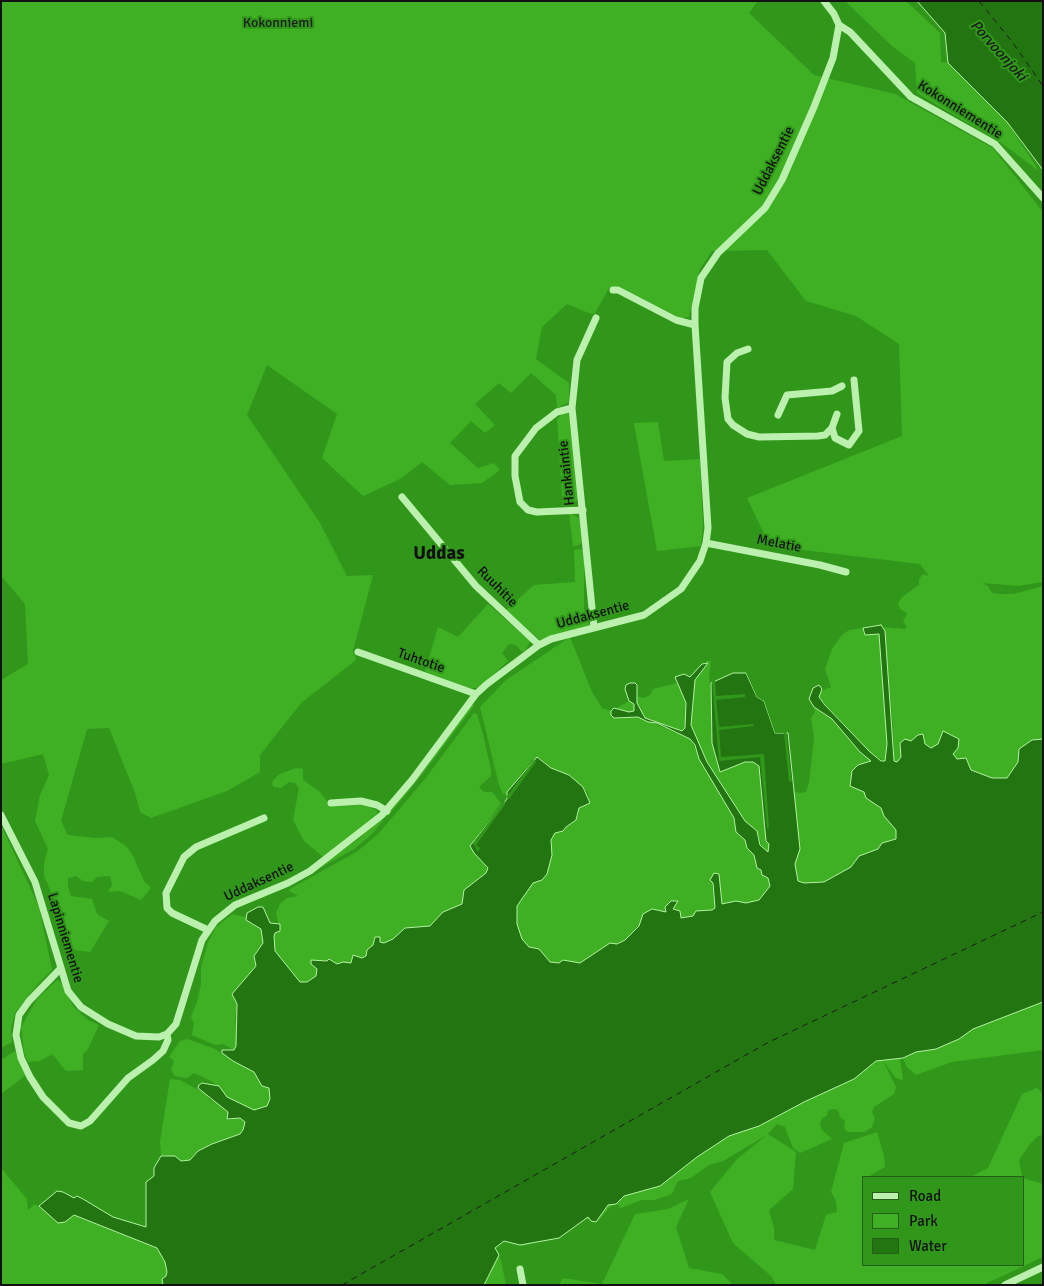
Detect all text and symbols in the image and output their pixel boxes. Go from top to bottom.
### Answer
park label: Kokonniemi [243,15,313,31]
water label: Porvoonjoki [966,17,1030,85]
street label: Kokonniementie [914,77,1006,143]
street label: Uddaksentie [750,124,798,198]
street label: Hankaintie [555,440,579,506]
street label: Melatie [755,531,803,557]
district label: Uddas [413,543,465,565]
street label: Ruuhitie [473,563,521,611]
street label: Uddaksentie [555,597,631,633]
street label: Tuhtotie [395,645,447,677]
street label: Uddaksentie [222,859,296,905]
street label: Lapinniementie [43,891,87,985]
legend [862,1176,1024,1266]
text: Road [909,1187,941,1205]
text: Park [909,1212,938,1230]
text: Water [909,1237,947,1255]

